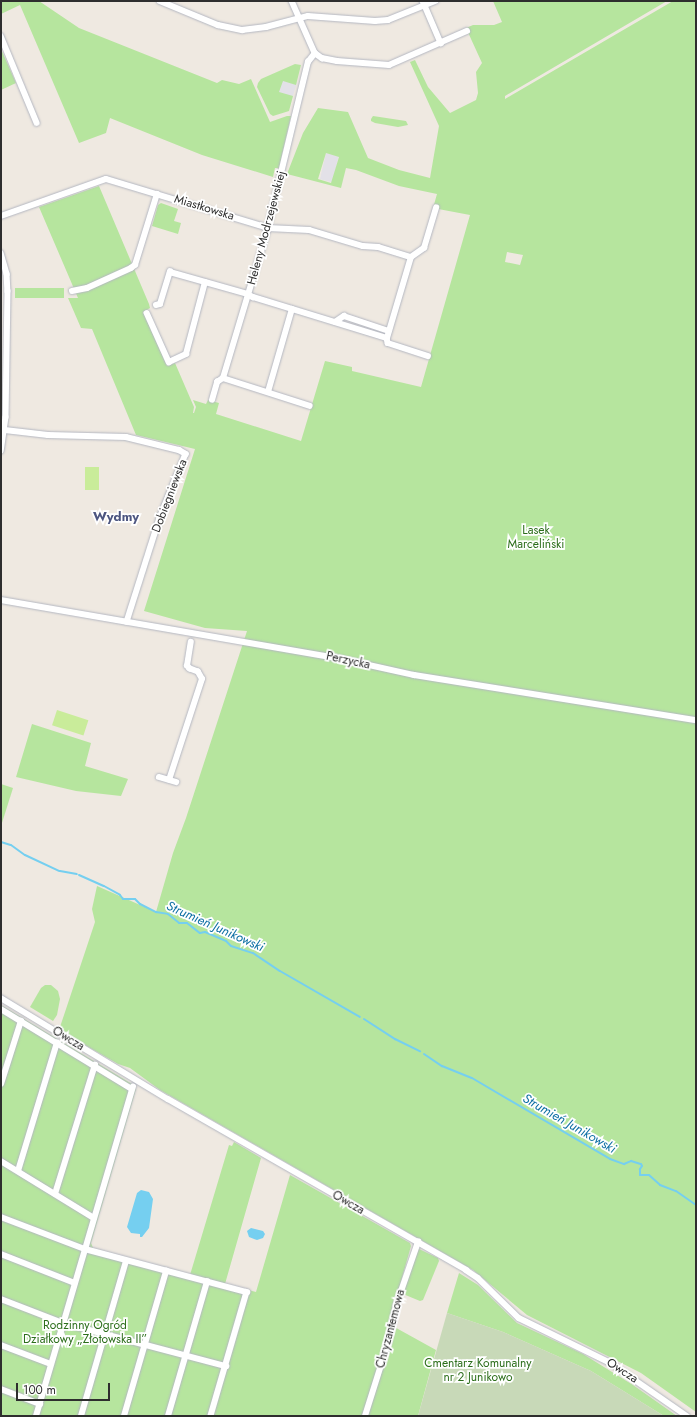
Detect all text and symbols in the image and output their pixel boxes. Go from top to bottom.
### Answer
street label: Heleny Modrzejewskiej [245,169,289,287]
street label: Miastkowska [172,192,236,224]
street label: Dobiegniewska [149,457,191,535]
district label: Wydmy [93,509,139,525]
park label: Lasek Marceliński [508,524,564,552]
street label: Perzycka [325,649,371,673]
water label: Strumień Junikowski [164,898,266,956]
street label: Owcza [49,1024,87,1054]
water label: Strumień Junikowski [520,1091,618,1157]
street label: Owcza [329,1188,367,1218]
street label: Chryzantemowa [374,1288,408,1370]
park label: Rodzinny Ogród Działkowy „Złotowska II” [23,1319,147,1347]
street label: Owcza [604,1356,640,1386]
park label: Cmentarz Komunalny nr 2 Junikowo [424,1357,532,1385]
scale bar [18,1375,112,1401]
text: 100 m [23,1381,56,1399]

